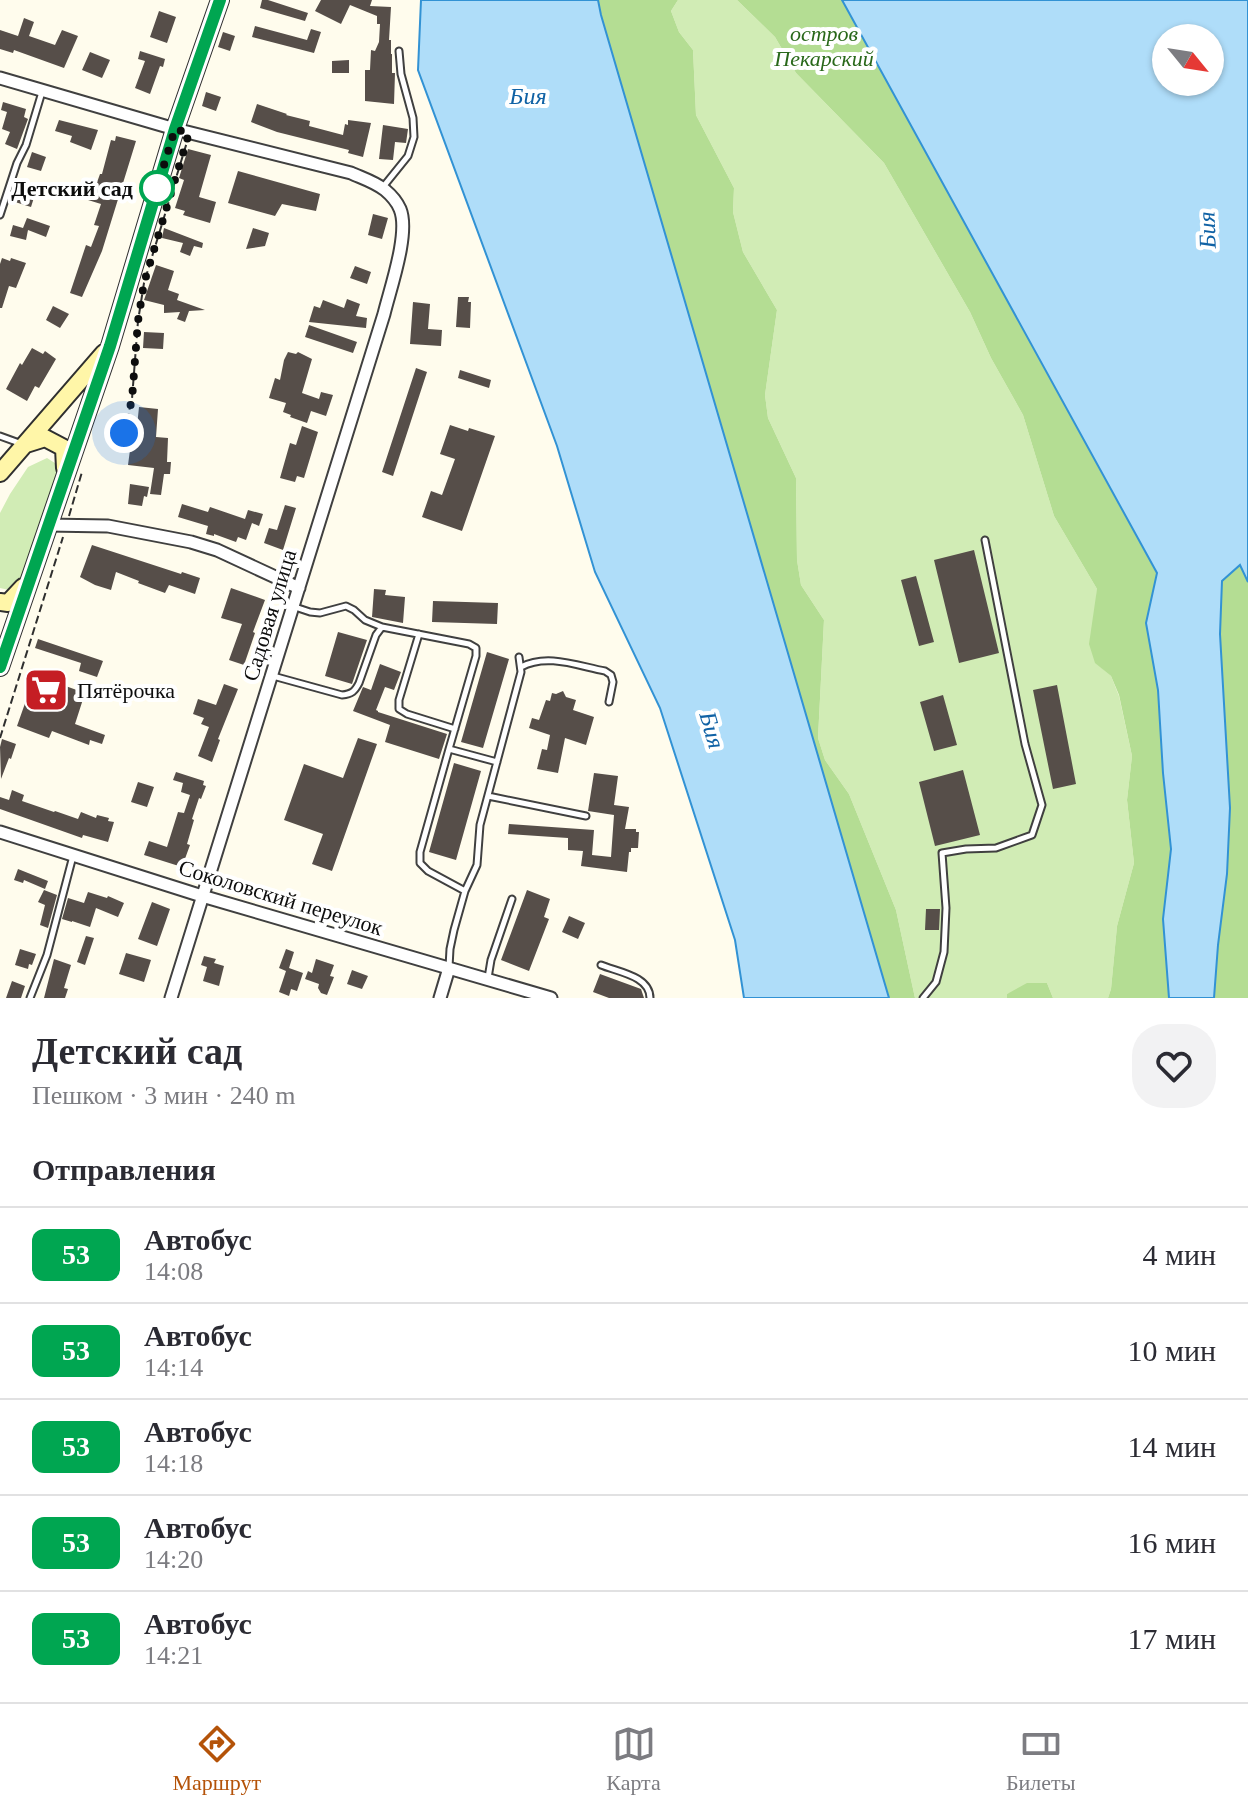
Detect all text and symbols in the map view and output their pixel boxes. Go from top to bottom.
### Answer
park label: остров Пекарский [773,21,874,71]
north arrow [1152,24,1224,96]
map controls [1152,24,1224,96]
water label: Бия [508,83,547,109]
marker: Детский сад [140,171,174,205]
place label: Детский сад [11,176,133,201]
water label: Бия [1193,211,1221,250]
your location [104,413,144,453]
street label: Садовая улица [238,546,301,684]
supermarket icon: Пятёрочка [22,666,70,714]
place label: Пятёрочка [77,678,175,703]
water label: Бия [694,708,730,752]
street label: Соколовский переулок [176,855,386,941]
button: heart [1132,1024,1216,1108]
text: Детский сад [32,1030,242,1072]
text: Пешком · 3 мин · 240 m [32,1081,295,1110]
text: Отправления [32,1153,216,1186]
text: Автобус [144,1223,252,1256]
text: 4 мин [1142,1238,1216,1271]
text: 53 [62,1239,90,1270]
text: 14:08 [144,1257,203,1286]
text: Автобус [144,1319,252,1352]
text: 10 мин [1127,1334,1216,1367]
text: 53 [62,1335,90,1366]
text: 14:14 [144,1353,203,1382]
text: Автобус [144,1415,252,1448]
text: 14 мин [1127,1430,1216,1463]
text: 53 [62,1431,90,1462]
text: 14:18 [144,1449,203,1478]
text: Автобус [144,1511,252,1544]
text: 16 мин [1127,1526,1216,1559]
text: 53 [62,1527,90,1558]
text: 14:20 [144,1545,203,1574]
text: Автобус [144,1607,252,1640]
text: 17 мин [1127,1622,1216,1655]
text: 53 [62,1623,90,1654]
text: 14:21 [144,1641,203,1670]
tab: Маршрут [173,1722,261,1796]
tab: Карта [606,1722,661,1796]
tab: Билеты [1006,1722,1075,1796]

